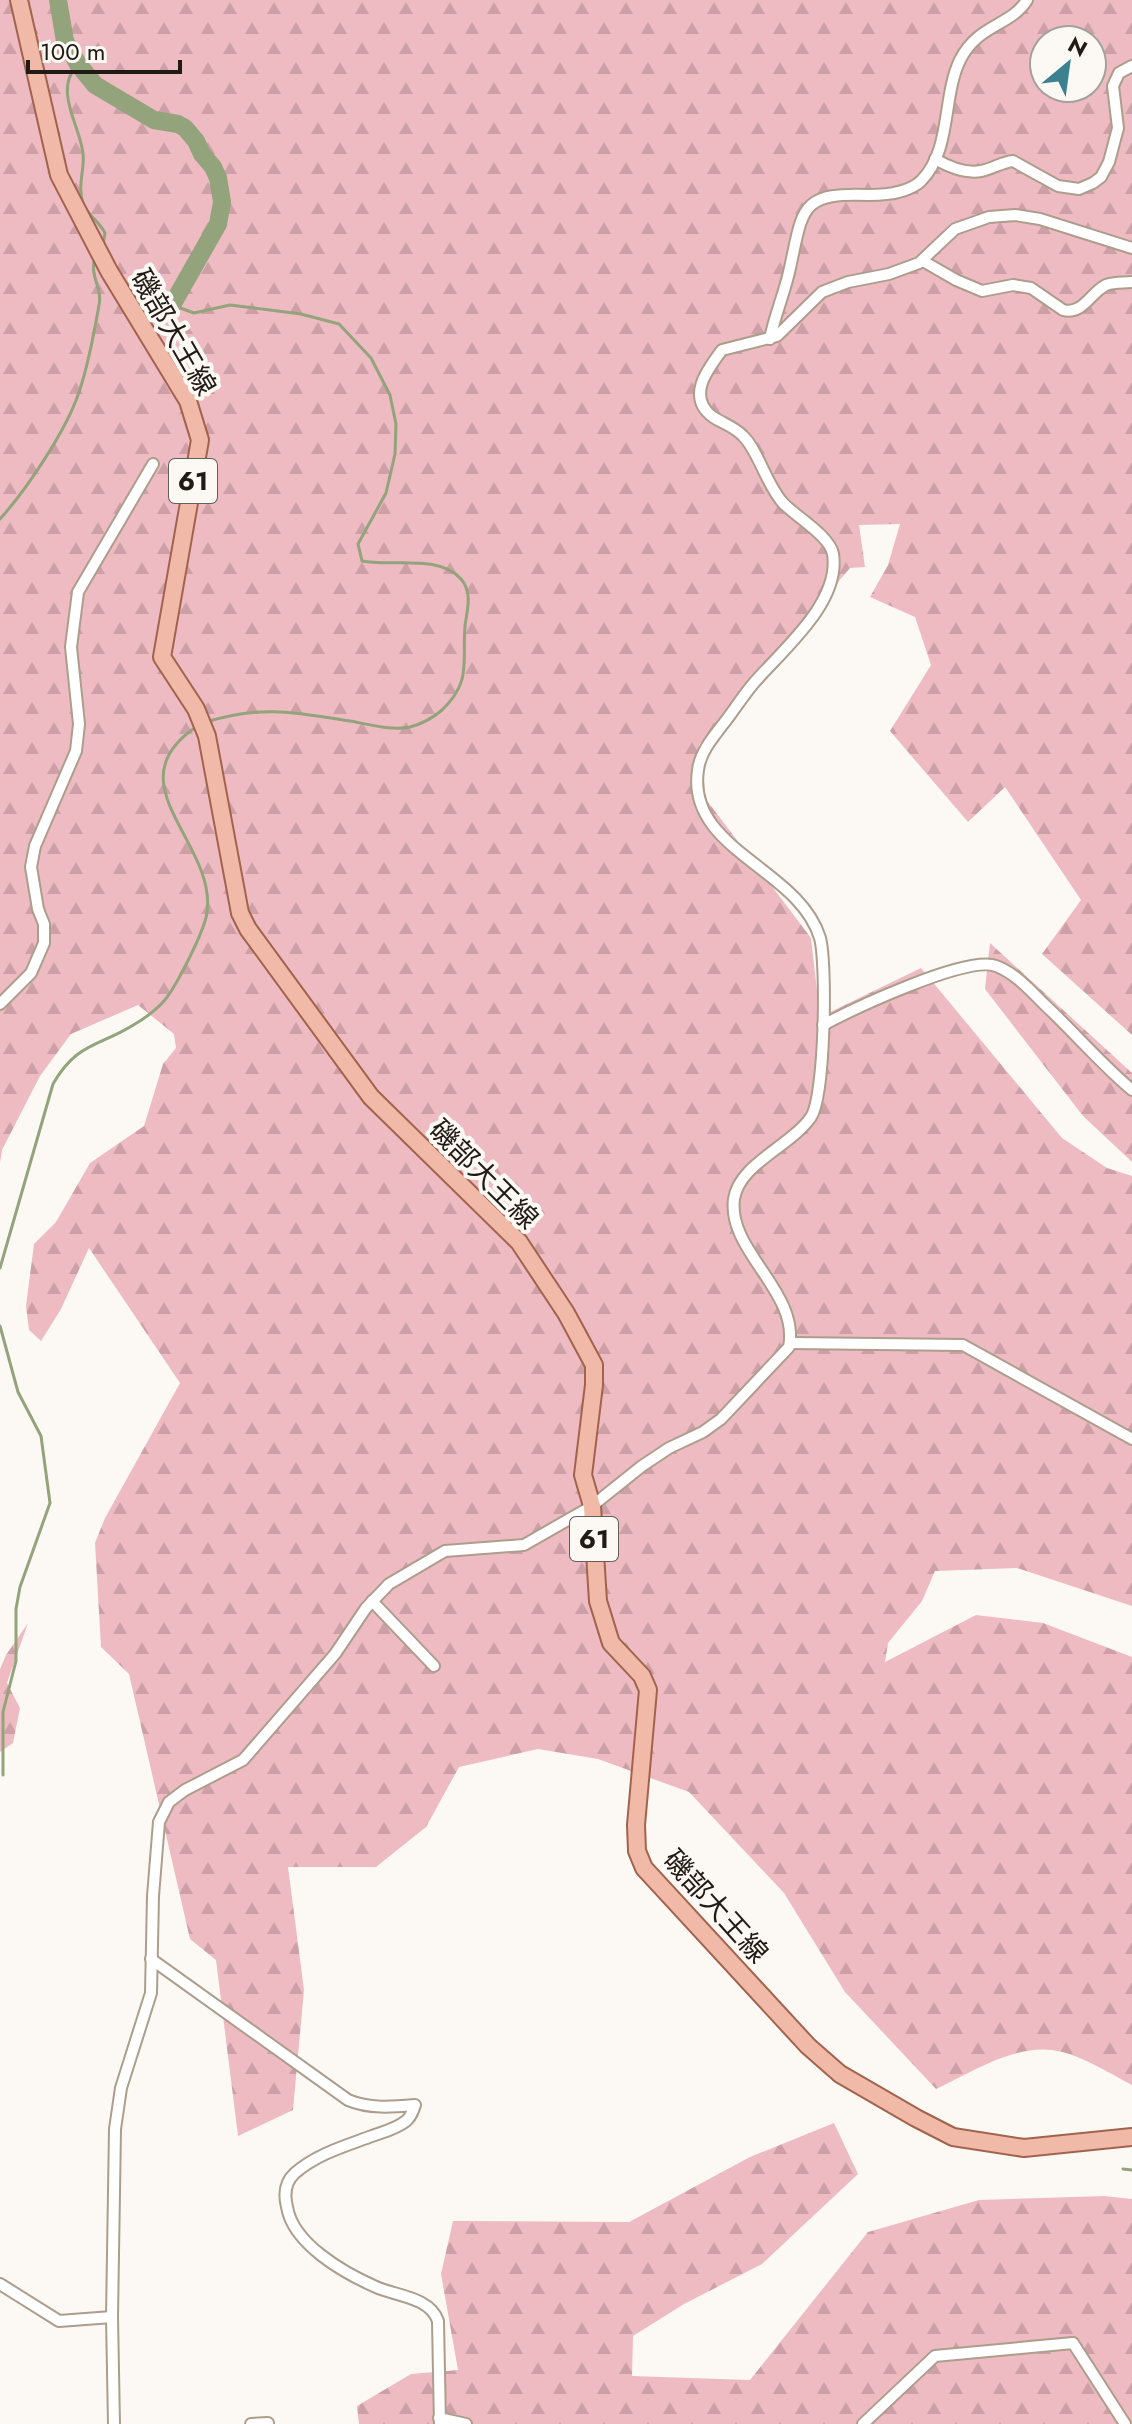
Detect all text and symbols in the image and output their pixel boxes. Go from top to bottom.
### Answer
scale bar [28,24,180,74]
north arrow [1028,24,1108,104]
text: N [1062,28,1093,65]
text: 100 m [40,34,106,69]
street label: 磯部大王線 [121,261,226,403]
road number: 61 [169,459,217,503]
street label: 磯部大王線 [420,1110,548,1238]
road number: 61 [570,1517,618,1561]
street label: 磯部大王線 [654,1841,778,1972]

